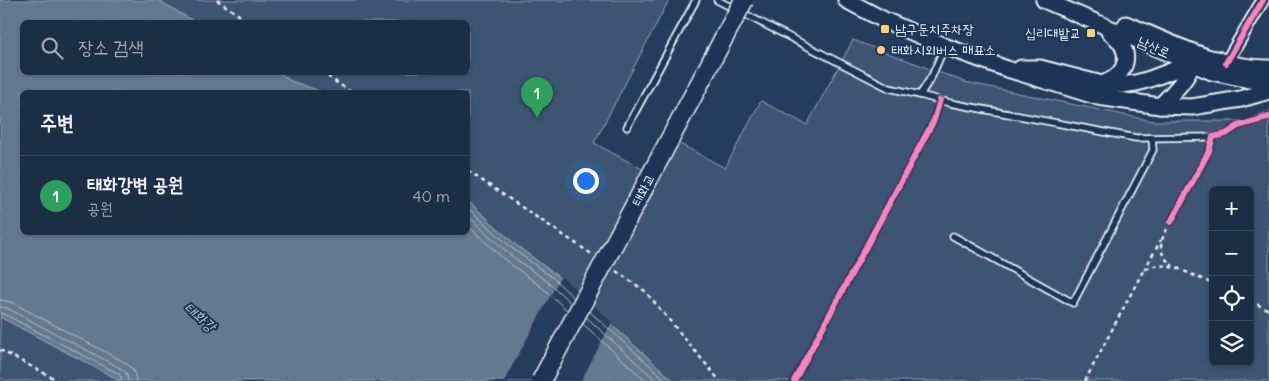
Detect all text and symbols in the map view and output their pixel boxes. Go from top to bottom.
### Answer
search box [20,20,470,75]
place label: 남구둔치주차장 [895,20,975,38]
marker: 남구둔치주차장 [879,23,891,35]
place label: 십리대밭교 [1025,24,1081,42]
marker: 십리대밭교 [1085,27,1097,39]
street label: 남산로 [1135,32,1173,62]
icon: search [38,34,66,62]
text: 장소 검색 [78,35,144,59]
place label: 태화시외버스 매표소 [891,41,996,59]
marker: 태화시외버스 매표소 [875,44,887,56]
pin: 1 [521,77,553,118]
text: 주변 [40,109,74,136]
your location [573,168,599,194]
street label: 태화교 [627,171,659,209]
text: 태화강변 공원 [87,172,183,196]
text: 1 [53,186,59,206]
text: 40 m [412,186,450,206]
map controls [1209,186,1254,366]
button: + [1209,186,1254,231]
text: 공원 [87,198,113,218]
button: − [1209,231,1254,276]
button: locate [1209,276,1254,321]
water label: 태화강 [180,298,222,337]
button: layers [1209,321,1254,366]

